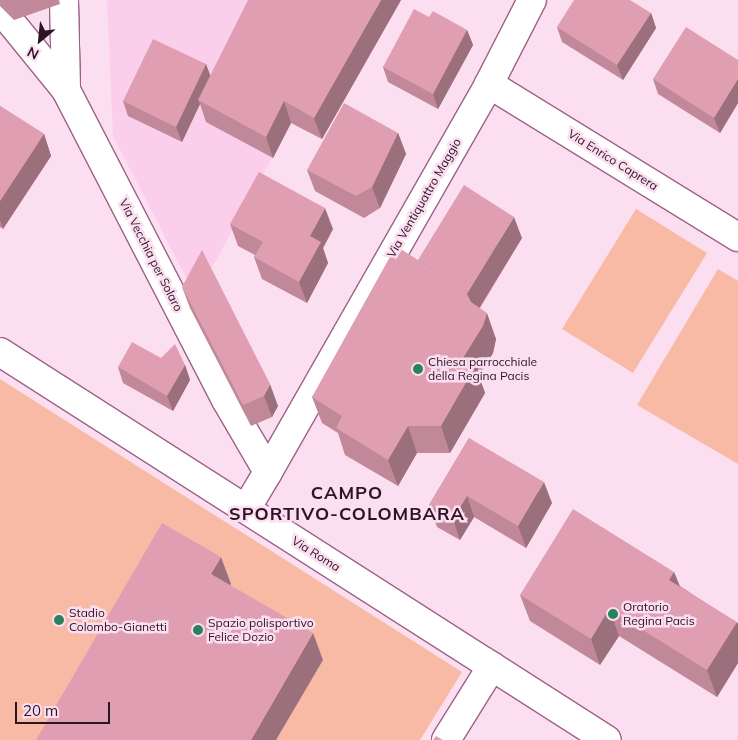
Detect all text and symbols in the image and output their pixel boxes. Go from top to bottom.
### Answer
north arrow [15,15,65,65]
text: N [24,43,42,64]
street label: Via Enrico Caprera [565,127,661,193]
street label: Via Ventiquattro Maggio [384,136,464,260]
street label: Via Vecchia per Solaro [116,196,186,314]
place label: Chiesa parrocchiale della Regina Pacis [428,355,537,383]
marker: Chiesa parrocchiale della Regina Pacis [412,363,424,375]
district label: CAMPO SPORTIVO-COLOMBARA [227,483,467,526]
street label: Via Roma [289,534,343,574]
place label: Oratorio Regina Pacis [623,600,695,628]
place label: Stadio Colombo-Gianetti [69,606,167,634]
marker: Oratorio Regina Pacis [607,608,619,620]
marker: Stadio Colombo-Gianetti [53,614,65,626]
place label: Spazio polisportivo Felice Dozio [208,616,314,644]
marker: Spazio polisportivo Felice Dozio [192,624,204,636]
scale bar [18,692,112,724]
text: 20 m [23,701,58,720]

